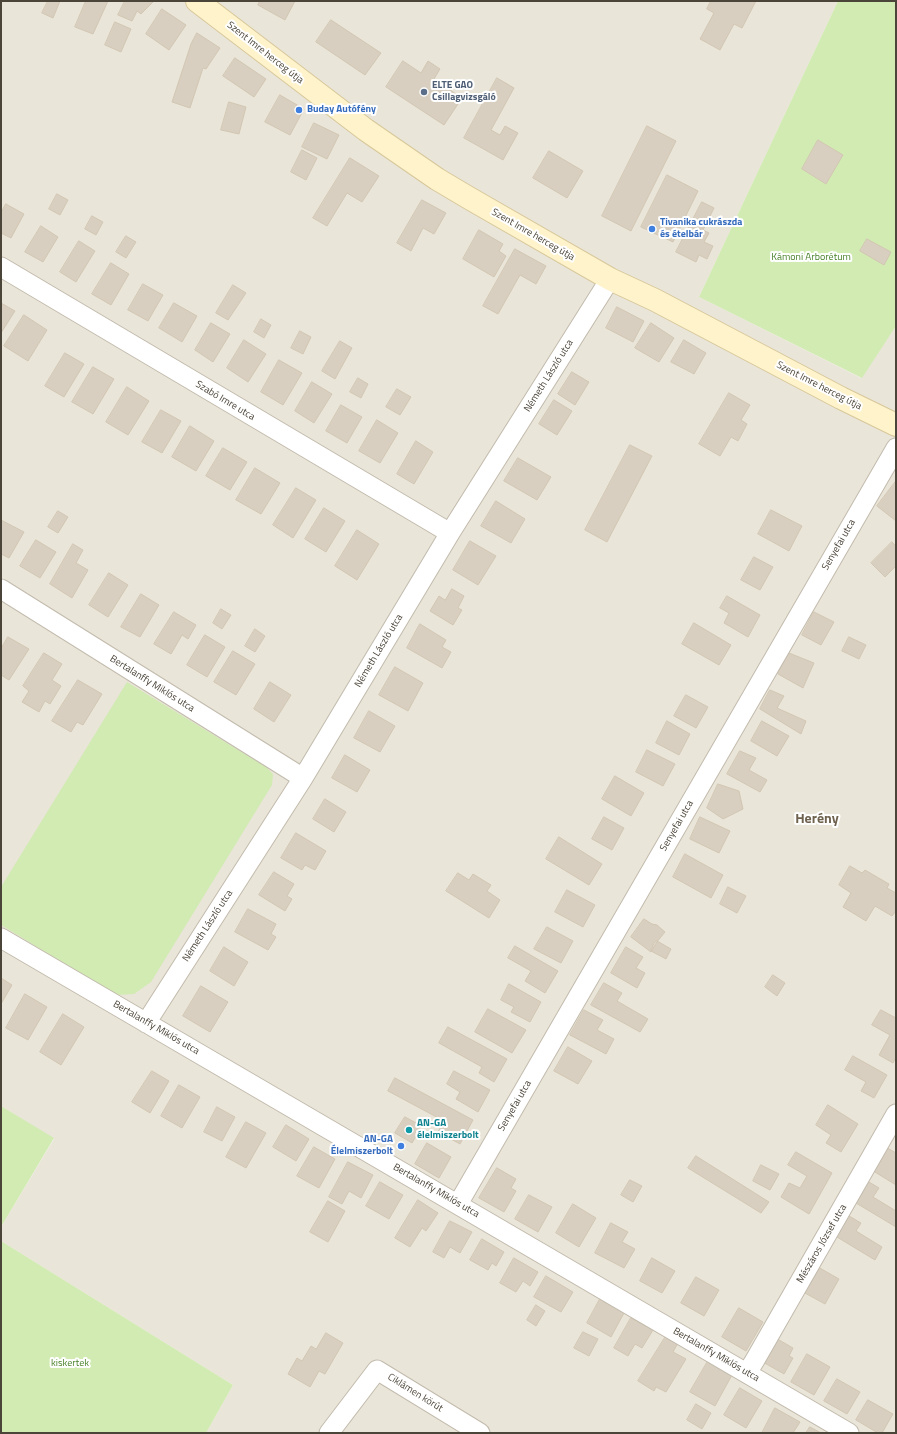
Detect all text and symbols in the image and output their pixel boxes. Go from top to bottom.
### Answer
street label: Szent Imre herceg útja [224,19,306,87]
place label: ELTE GAO Csillagvizsgáló [432,80,496,104]
marker: ELTE GAO Csillagvizsgáló [419,87,429,97]
place label: Buday Autófény [307,104,376,116]
marker: Buday Autófény [294,105,304,115]
street label: Szent Imre herceg útja [489,206,577,264]
place label: Tivanika cukrászda és ételbár [660,217,742,240]
marker: Tivanika cukrászda és ételbár [647,224,657,234]
park label: Kámoni Arborétum [771,252,851,264]
street label: Németh László utca [522,338,576,414]
street label: Szent Imre herceg útja [774,359,864,413]
street label: Szabó Imre utca [193,379,257,423]
street label: Senyefai utca [820,518,858,572]
street label: Németh László utca [352,612,406,690]
street label: Bertalanffy Miklós utca [107,653,197,715]
street label: Senyefai utca [658,799,696,853]
district label: Herény [795,812,839,828]
street label: Németh László utca [180,888,236,964]
street label: Bertalanffy Miklós utca [111,998,201,1058]
street label: Senyefai utca [496,1079,534,1133]
place label: AN-GA élelmiszerbolt [417,1118,479,1142]
marker: AN-GA élelmiszerbolt [404,1125,414,1135]
place label: AN-GA Élelmiszerbolt [331,1134,393,1158]
marker: AN-GA Élelmiszerbolt [396,1141,406,1151]
street label: Bertalanffy Miklós utca [391,1161,481,1221]
street label: Mészáros József utca [795,1202,849,1286]
street label: Bertalanffy Miklós utca [671,1325,761,1385]
park label: kiskertek [51,1358,89,1370]
street label: Ciklámen körút [385,1371,445,1415]

